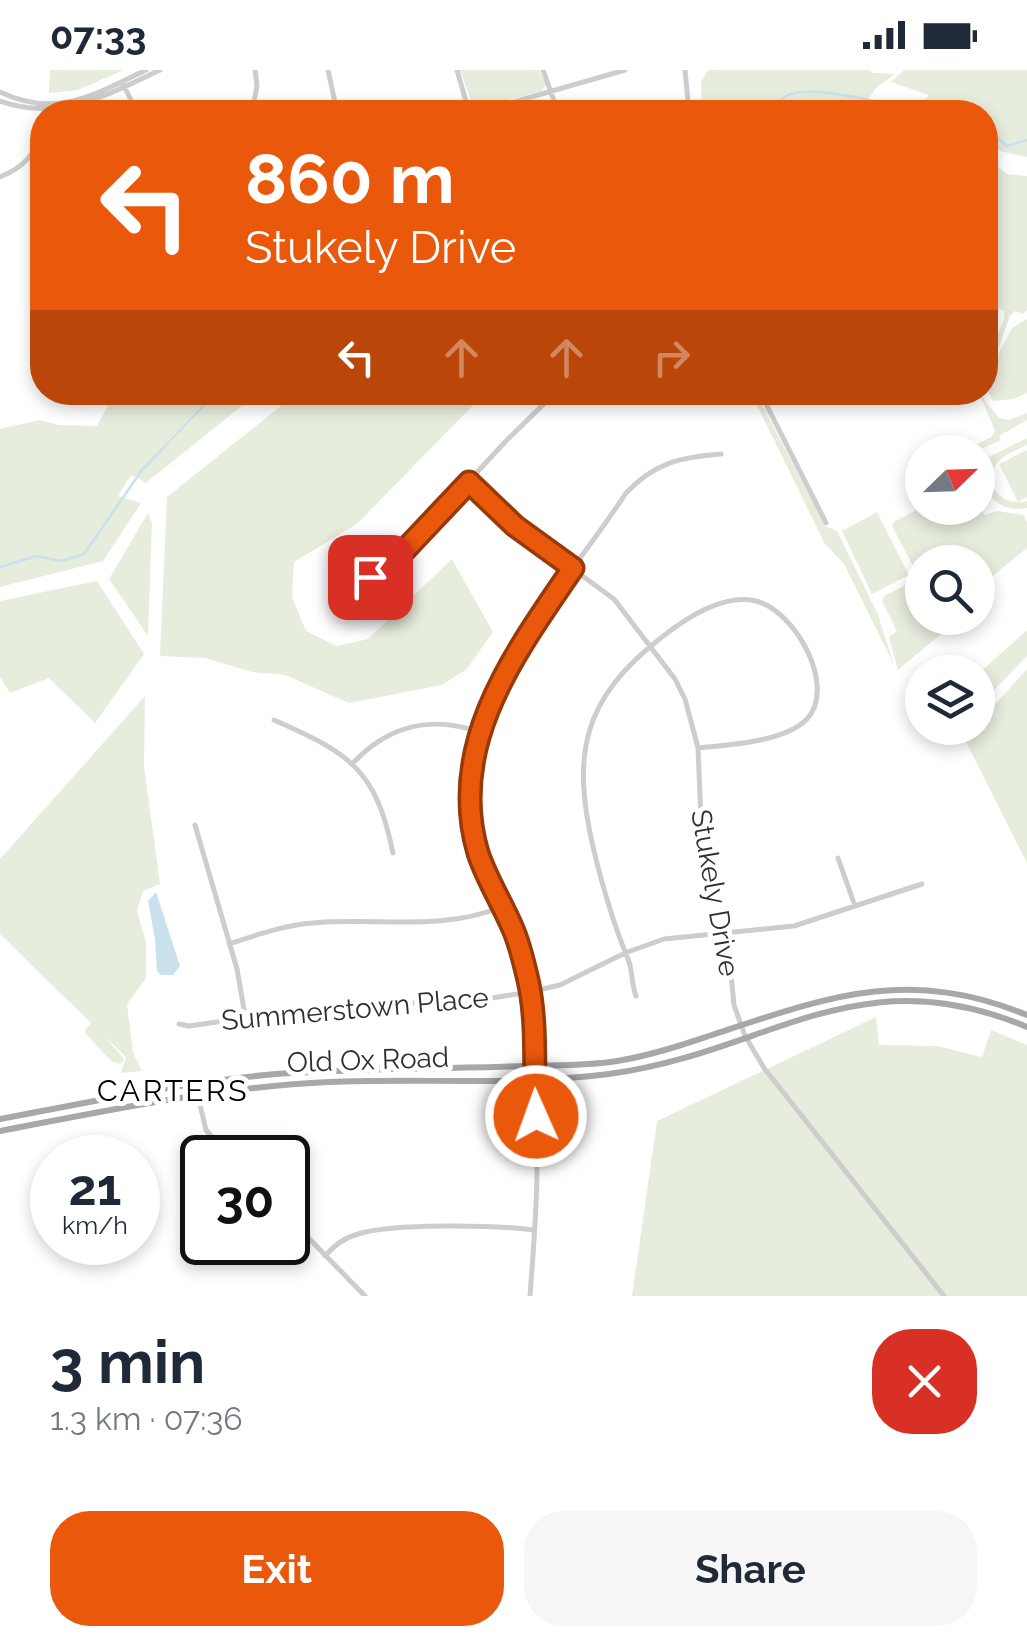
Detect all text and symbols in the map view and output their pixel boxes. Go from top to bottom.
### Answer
text: 07:33 [50,13,146,58]
text: 860 m [245,137,455,219]
icon: left [80,140,210,270]
text: Stukely Drive [245,221,516,274]
icon: left [329,330,384,385]
icon: ahead [434,330,489,385]
icon: ahead [539,330,594,385]
icon: right [644,330,699,385]
north arrow [905,435,995,525]
map controls [905,435,995,745]
pin [328,535,413,620]
button: search [905,545,995,635]
icon: arrive [343,550,398,605]
button: layers [905,655,995,745]
street label: Stukely Drive [684,807,746,979]
street label: Summerstown Place [220,981,490,1037]
street label: Old Ox Road [286,1041,450,1079]
position arrow [484,1064,588,1168]
district label: CARTERS [97,1073,249,1108]
speed limit sign: 30 [180,1135,310,1265]
text: 21 [69,1158,121,1217]
text: km/h [62,1210,128,1240]
text: 3 min [50,1327,205,1397]
button: close [872,1329,977,1434]
text: 1.3 km · 07:36 [50,1400,243,1437]
button: Exit [50,1511,504,1626]
button: Share [524,1511,977,1626]

